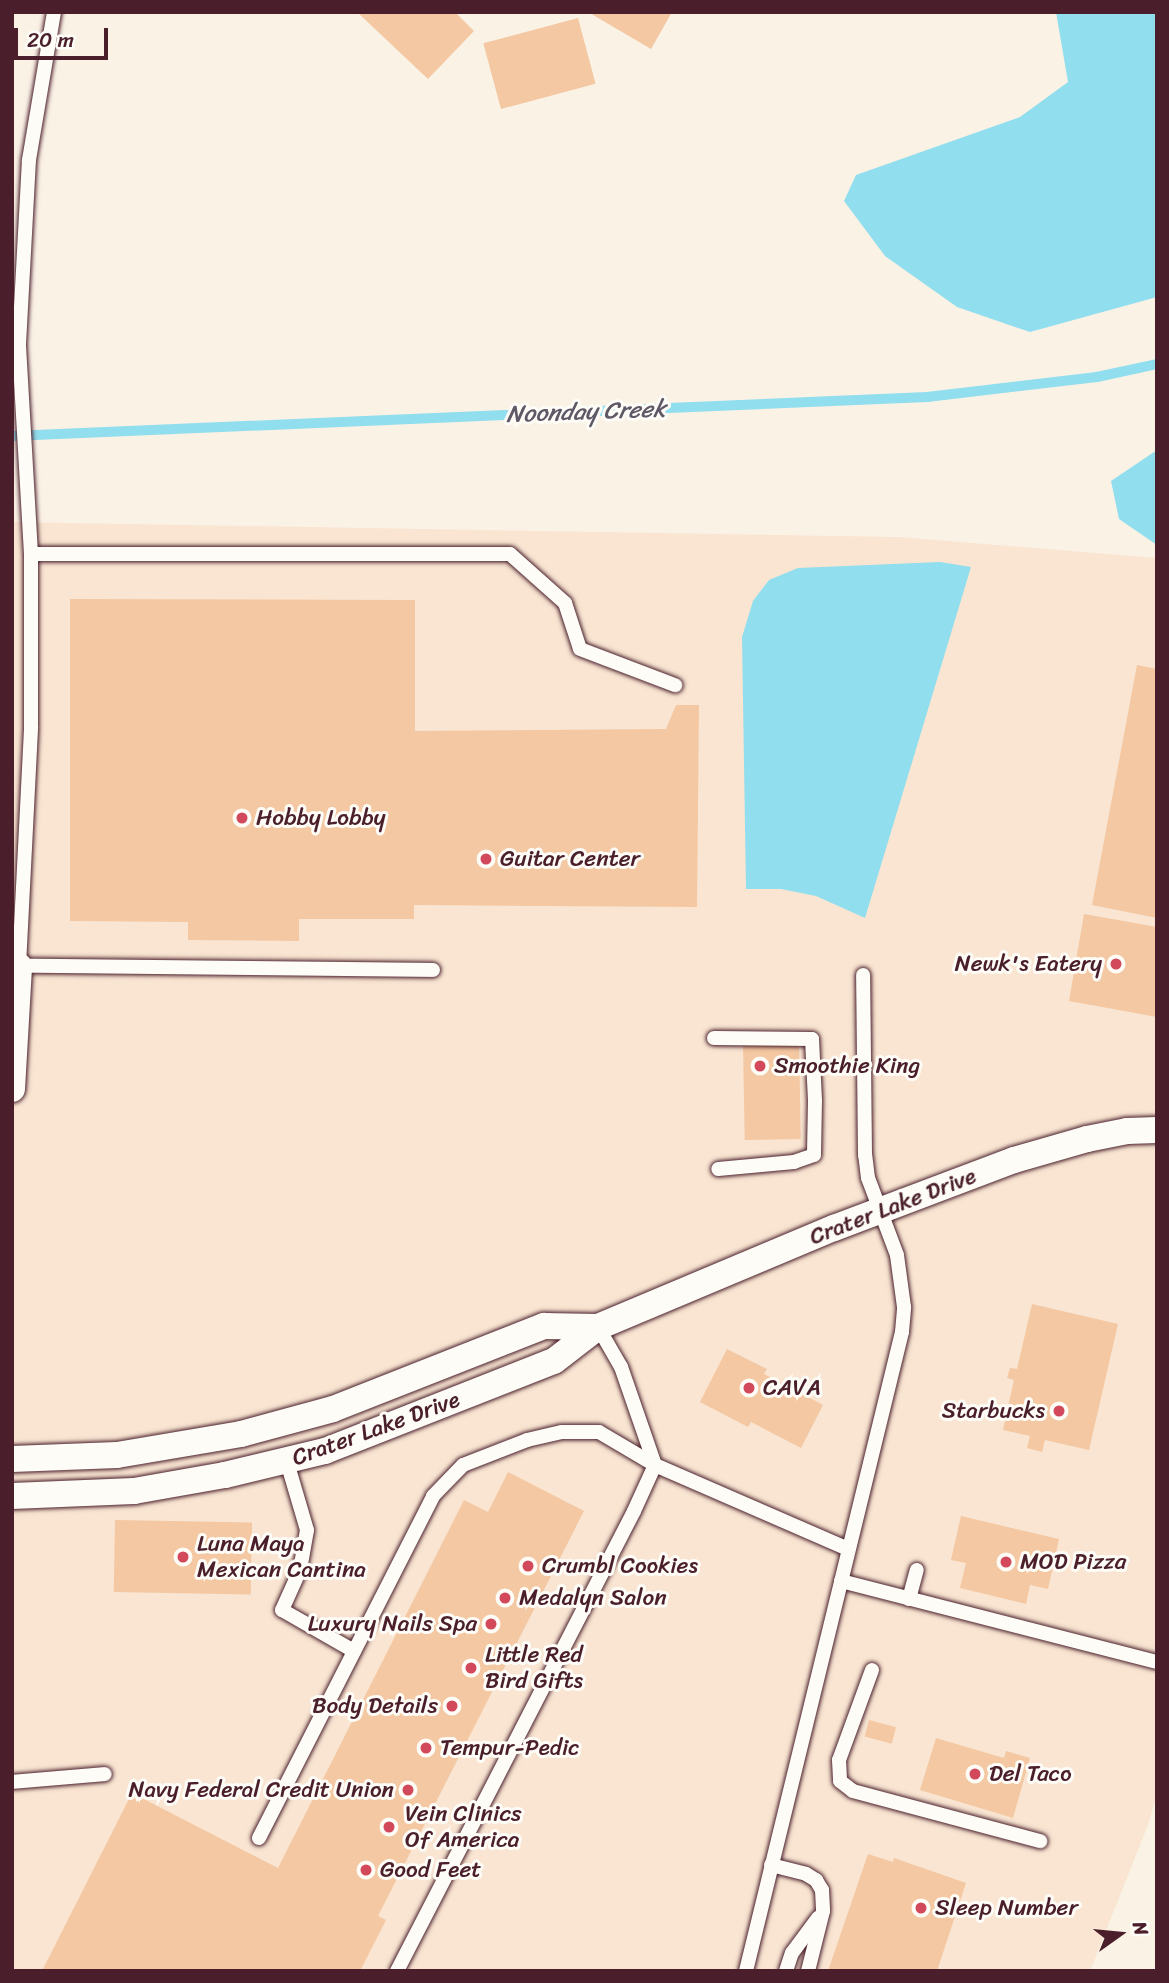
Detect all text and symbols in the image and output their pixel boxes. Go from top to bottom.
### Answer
scale bar [18,14,112,58]
text: 20 m [27,21,74,59]
water label: Noonday Creek [506,395,666,429]
place label: Hobby Lobby [256,804,386,832]
marker: Hobby Lobby [234,810,250,826]
place label: Guitar Center [500,845,640,873]
marker: Guitar Center [478,851,494,867]
place label: Newk's Eatery [955,950,1102,978]
marker: Newk's Eatery [1108,956,1124,972]
place label: Smoothie King [774,1052,920,1080]
marker: Smoothie King [752,1058,768,1074]
street label: Crater Lake Drive [806,1162,980,1252]
place label: CAVA [763,1374,821,1402]
marker: CAVA [741,1380,757,1396]
street label: Crater Lake Drive [288,1386,464,1472]
place label: Starbucks [942,1397,1045,1425]
marker: Starbucks [1051,1403,1067,1419]
place label: Luna Maya Mexican Cantina [197,1530,366,1584]
place label: MOD Pizza [1020,1548,1127,1576]
marker: Luna Maya Mexican Cantina [175,1549,191,1565]
place label: Crumbl Cookies [542,1552,699,1580]
marker: MOD Pizza [998,1554,1014,1570]
marker: Crumbl Cookies [520,1558,536,1574]
place label: Medalyn Salon [519,1584,667,1612]
marker: Medalyn Salon [497,1590,513,1606]
place label: Luxury Nails Spa [308,1610,477,1638]
marker: Luxury Nails Spa [483,1616,499,1632]
place label: Little Red Bird Gifts [485,1641,584,1695]
marker: Little Red Bird Gifts [463,1660,479,1676]
place label: Body Details [312,1692,438,1720]
marker: Body Details [444,1698,460,1714]
place label: Tempur-Pedic [440,1734,580,1762]
marker: Tempur-Pedic [418,1740,434,1756]
place label: Del Taco [989,1760,1073,1788]
marker: Del Taco [967,1766,983,1782]
place label: Navy Federal Credit Union [129,1776,394,1804]
marker: Navy Federal Credit Union [400,1782,416,1798]
place label: Vein Clinics Of America [405,1800,521,1854]
marker: Vein Clinics Of America [379,1817,399,1837]
place label: Good Feet [380,1856,482,1884]
marker: Good Feet [358,1862,374,1878]
place label: Sleep Number [935,1894,1077,1922]
north arrow [1085,1899,1155,1969]
marker: Sleep Number [913,1900,929,1916]
text: N [1123,1918,1158,1939]

